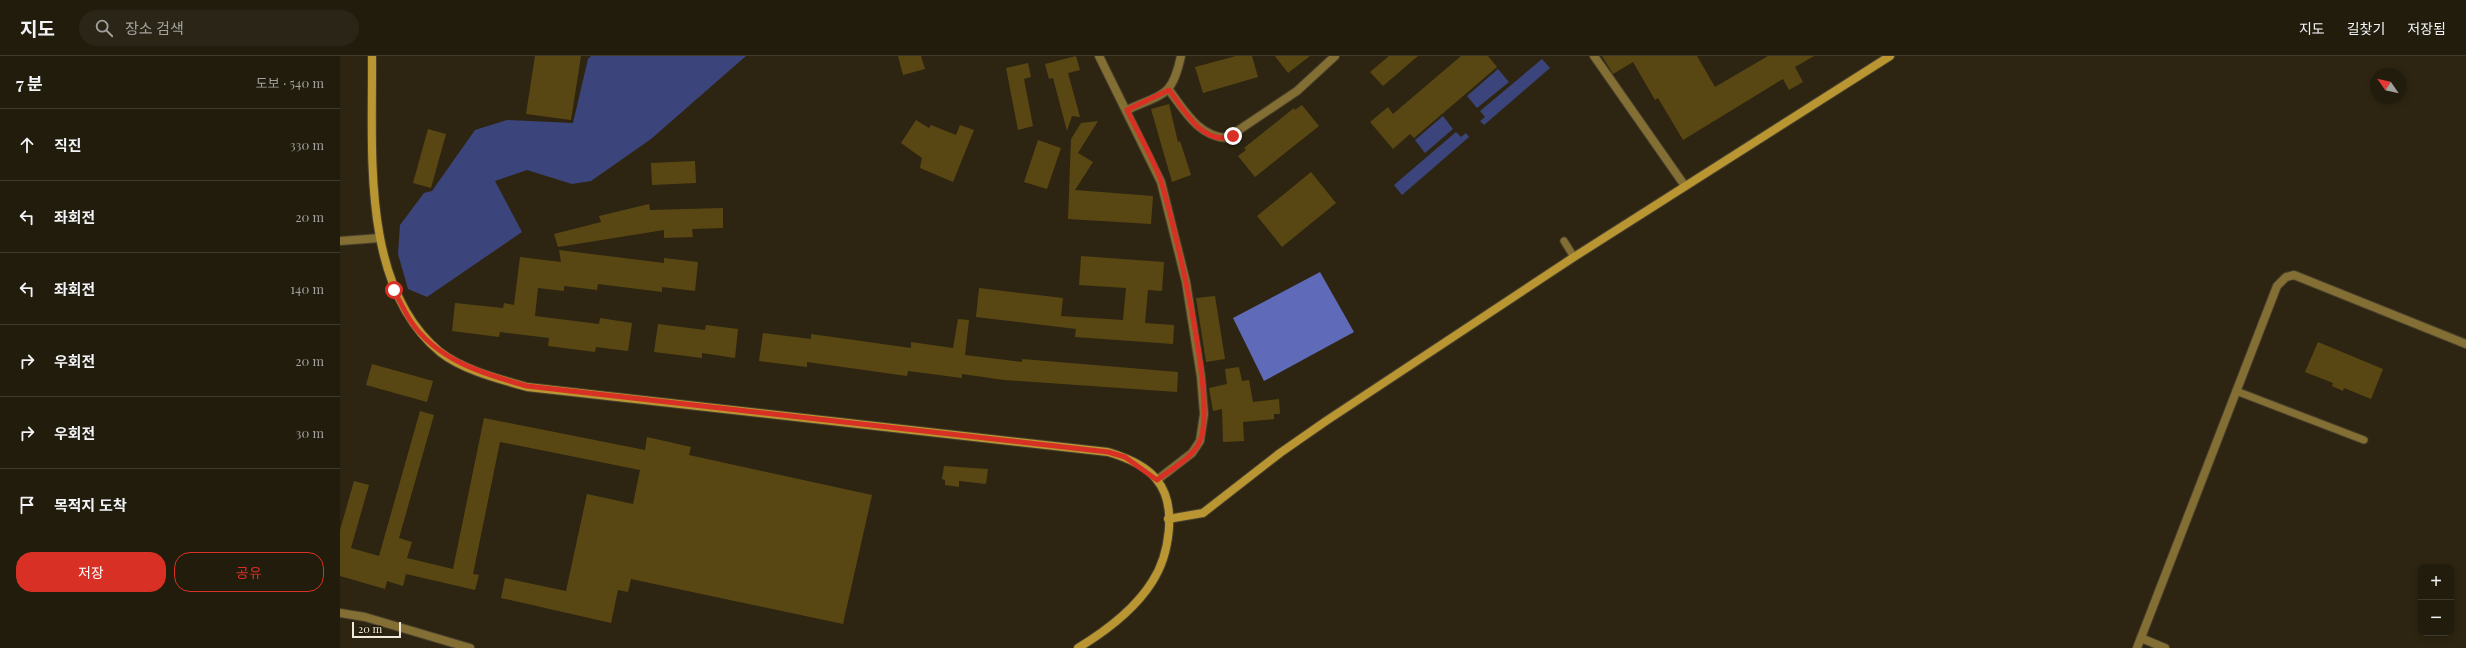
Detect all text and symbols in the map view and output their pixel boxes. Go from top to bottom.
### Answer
search box [79,10,359,46]
text: 지도 [20,15,55,41]
icon: search [93,17,115,39]
text: 장소 검색 [125,18,184,38]
text: 지도 [2299,19,2325,38]
text: 길찾기 [2347,19,2385,38]
text: 저장됨 [2407,19,2446,38]
north arrow [2370,68,2406,104]
text: 7 분 [16,72,43,94]
text: 도보 · 540 m [256,74,324,91]
route end [1224,127,1242,145]
icon: ahead [16,134,38,156]
text: 직진 [54,135,82,155]
text: 330 m [290,136,324,153]
icon: left [16,206,38,228]
text: 좌회전 [54,207,95,227]
text: 20 m [295,208,324,225]
icon: left [16,278,38,300]
text: 좌회전 [54,279,95,299]
text: 140 m [290,280,324,297]
route start [385,281,403,299]
icon: right [16,350,38,372]
text: 우회전 [54,351,95,371]
text: 20 m [295,352,324,369]
icon: right [16,422,38,444]
text: 우회전 [54,423,95,443]
text: 30 m [296,424,324,441]
icon: arrive [16,494,38,516]
text: 목적지 도착 [54,495,127,515]
button: 저장 [16,552,166,592]
button: 공유 [174,552,324,592]
map controls [2418,564,2454,636]
button: + [2418,564,2454,600]
button: − [2418,600,2454,636]
scale bar [352,620,401,639]
text: 20 m [358,621,382,636]

